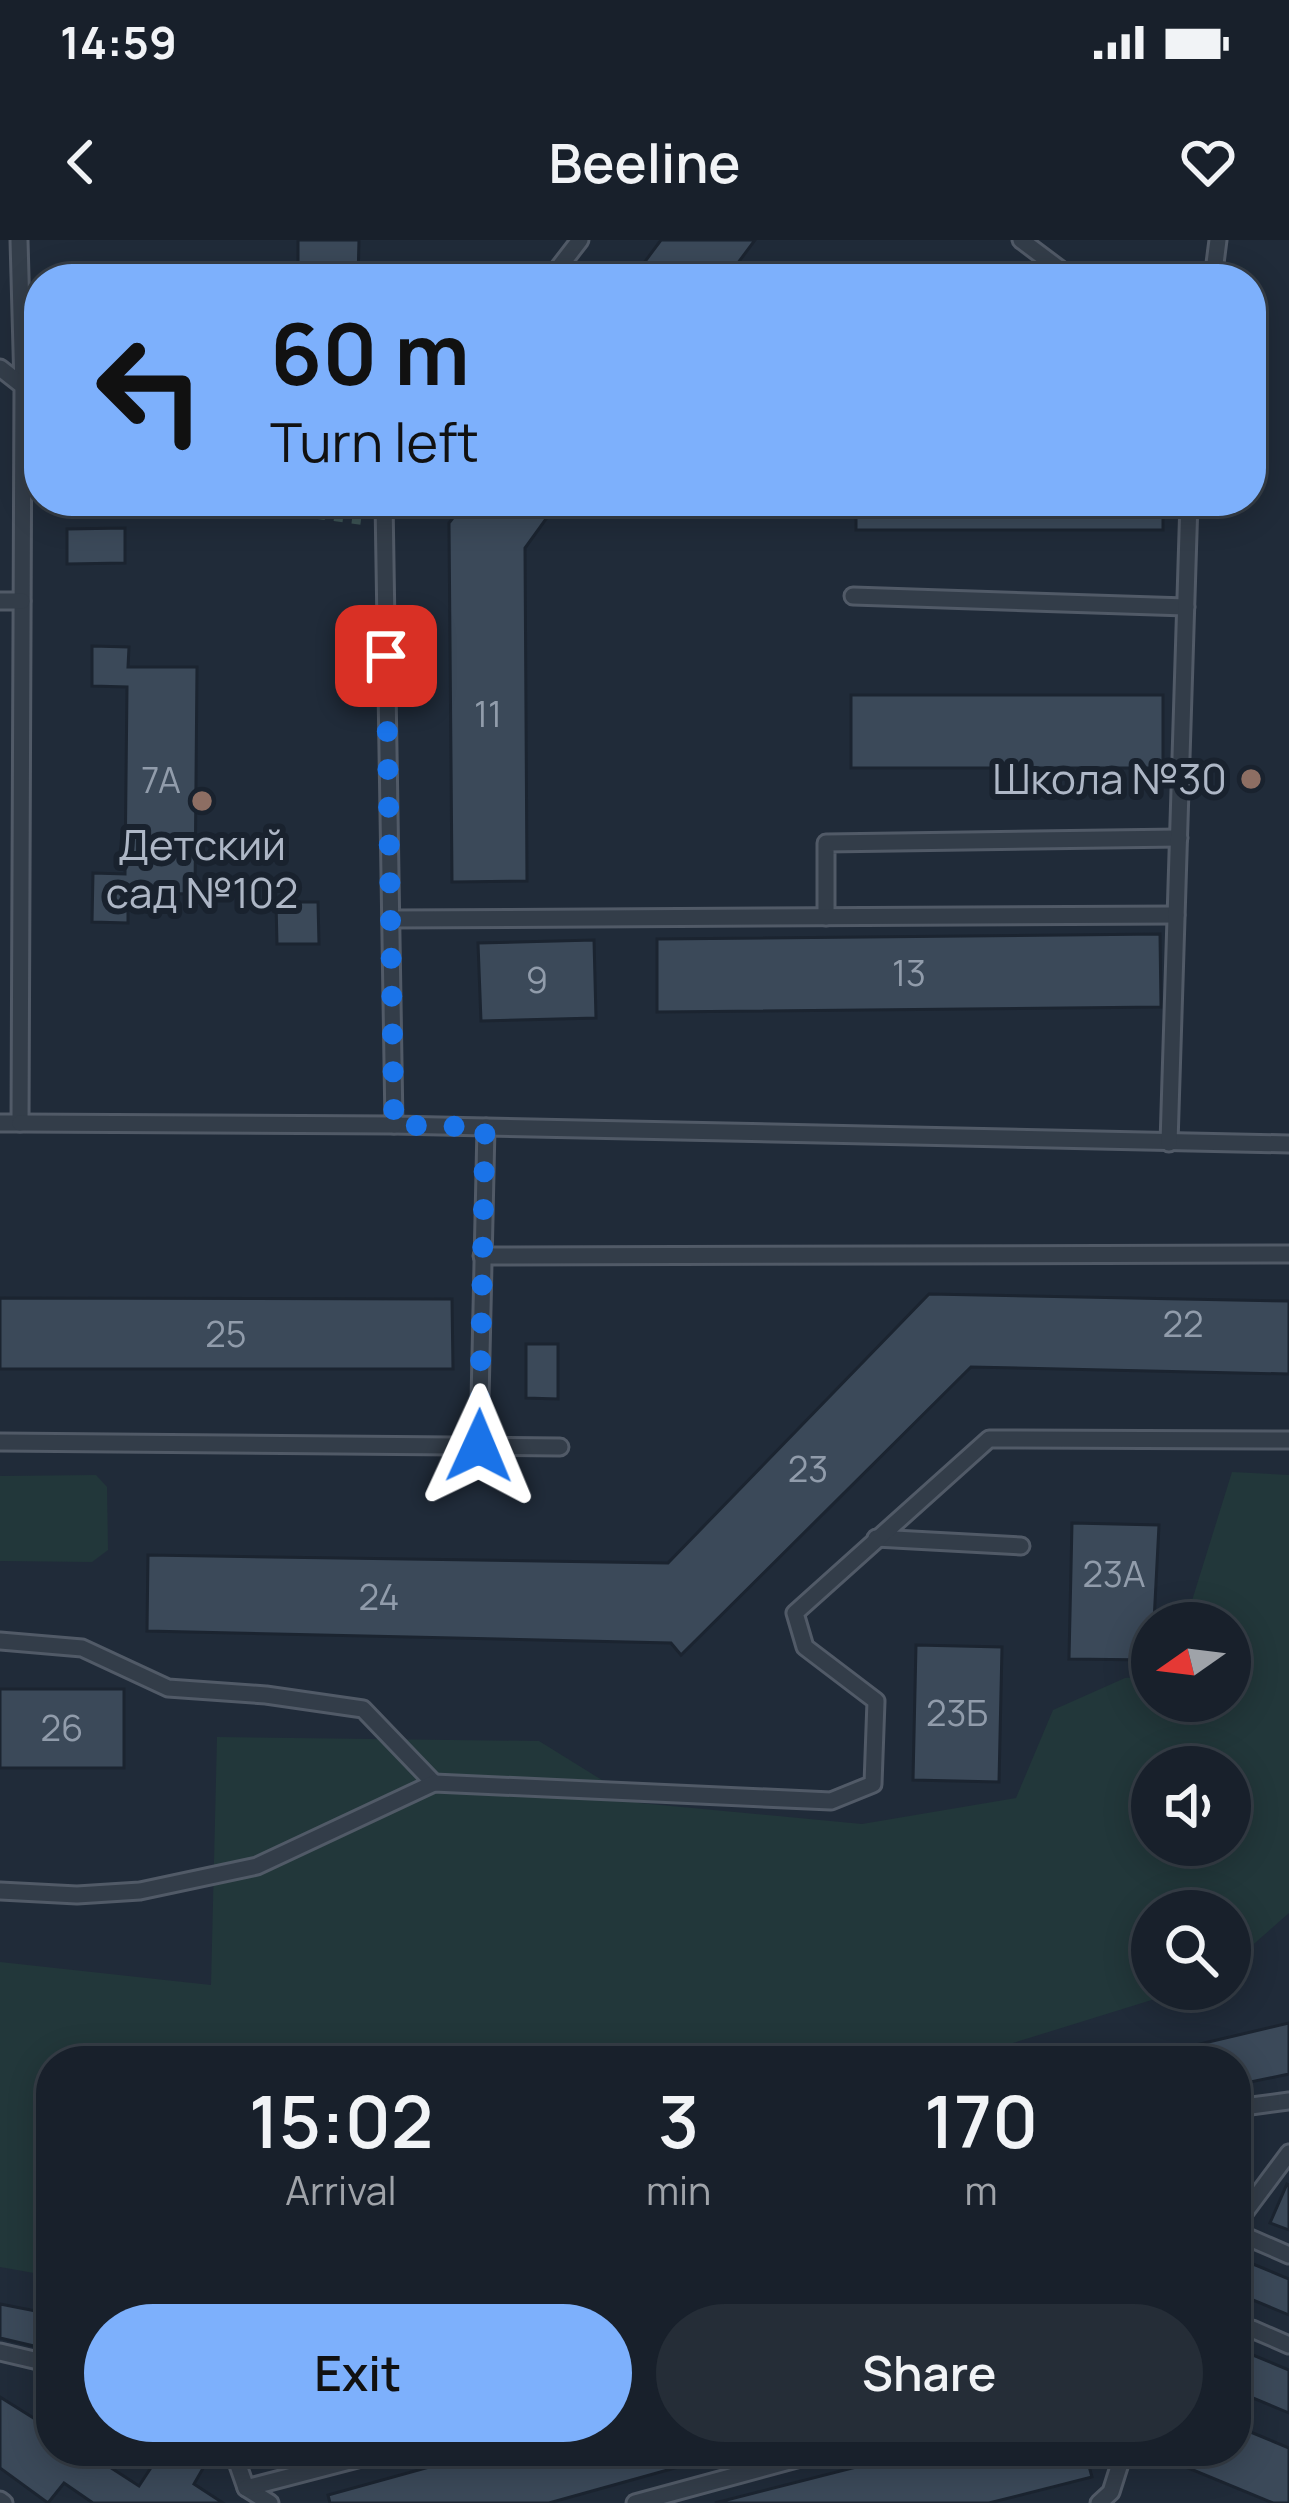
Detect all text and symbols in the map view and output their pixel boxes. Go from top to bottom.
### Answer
text: 14:59 [60,11,177,73]
text: Beeline [549,125,740,199]
icon: back [48,129,114,195]
icon: heart [1175,129,1241,195]
text: 60 m [270,295,470,410]
icon: left [72,312,228,468]
text: Turn left [270,404,479,478]
pin [335,605,437,707]
icon: arrive [353,623,419,689]
house number: 11 [474,689,502,738]
place label: Школа №30 [992,749,1227,807]
house number: 7А [141,755,181,804]
marker: Школа №30 [1238,766,1264,792]
marker: Детский сад №102 [189,788,215,814]
place label: Детский сад №102 [106,815,298,921]
house number: 13 [892,948,926,997]
house number: 9 [526,955,548,1004]
house number: 22 [1162,1299,1204,1348]
house number: 25 [205,1309,247,1358]
position arrow [416,1383,542,1509]
house number: 23 [788,1444,828,1493]
house number: 23А [1082,1549,1146,1598]
house number: 24 [358,1572,400,1621]
north arrow [1131,1602,1251,1722]
map controls [1131,1602,1251,2010]
house number: 23Б [926,1688,988,1737]
house number: 26 [41,1703,83,1752]
button: sound [1131,1746,1251,1866]
button: search [1131,1890,1251,2010]
text: 15:02 [249,2071,433,2170]
text: 3 [658,2071,699,2170]
text: 170 [924,2071,1038,2170]
text: Arrival [285,2163,397,2217]
text: min [646,2163,711,2217]
text: m [965,2163,998,2217]
button: Exit [84,2304,632,2442]
button: Share [656,2304,1203,2442]

